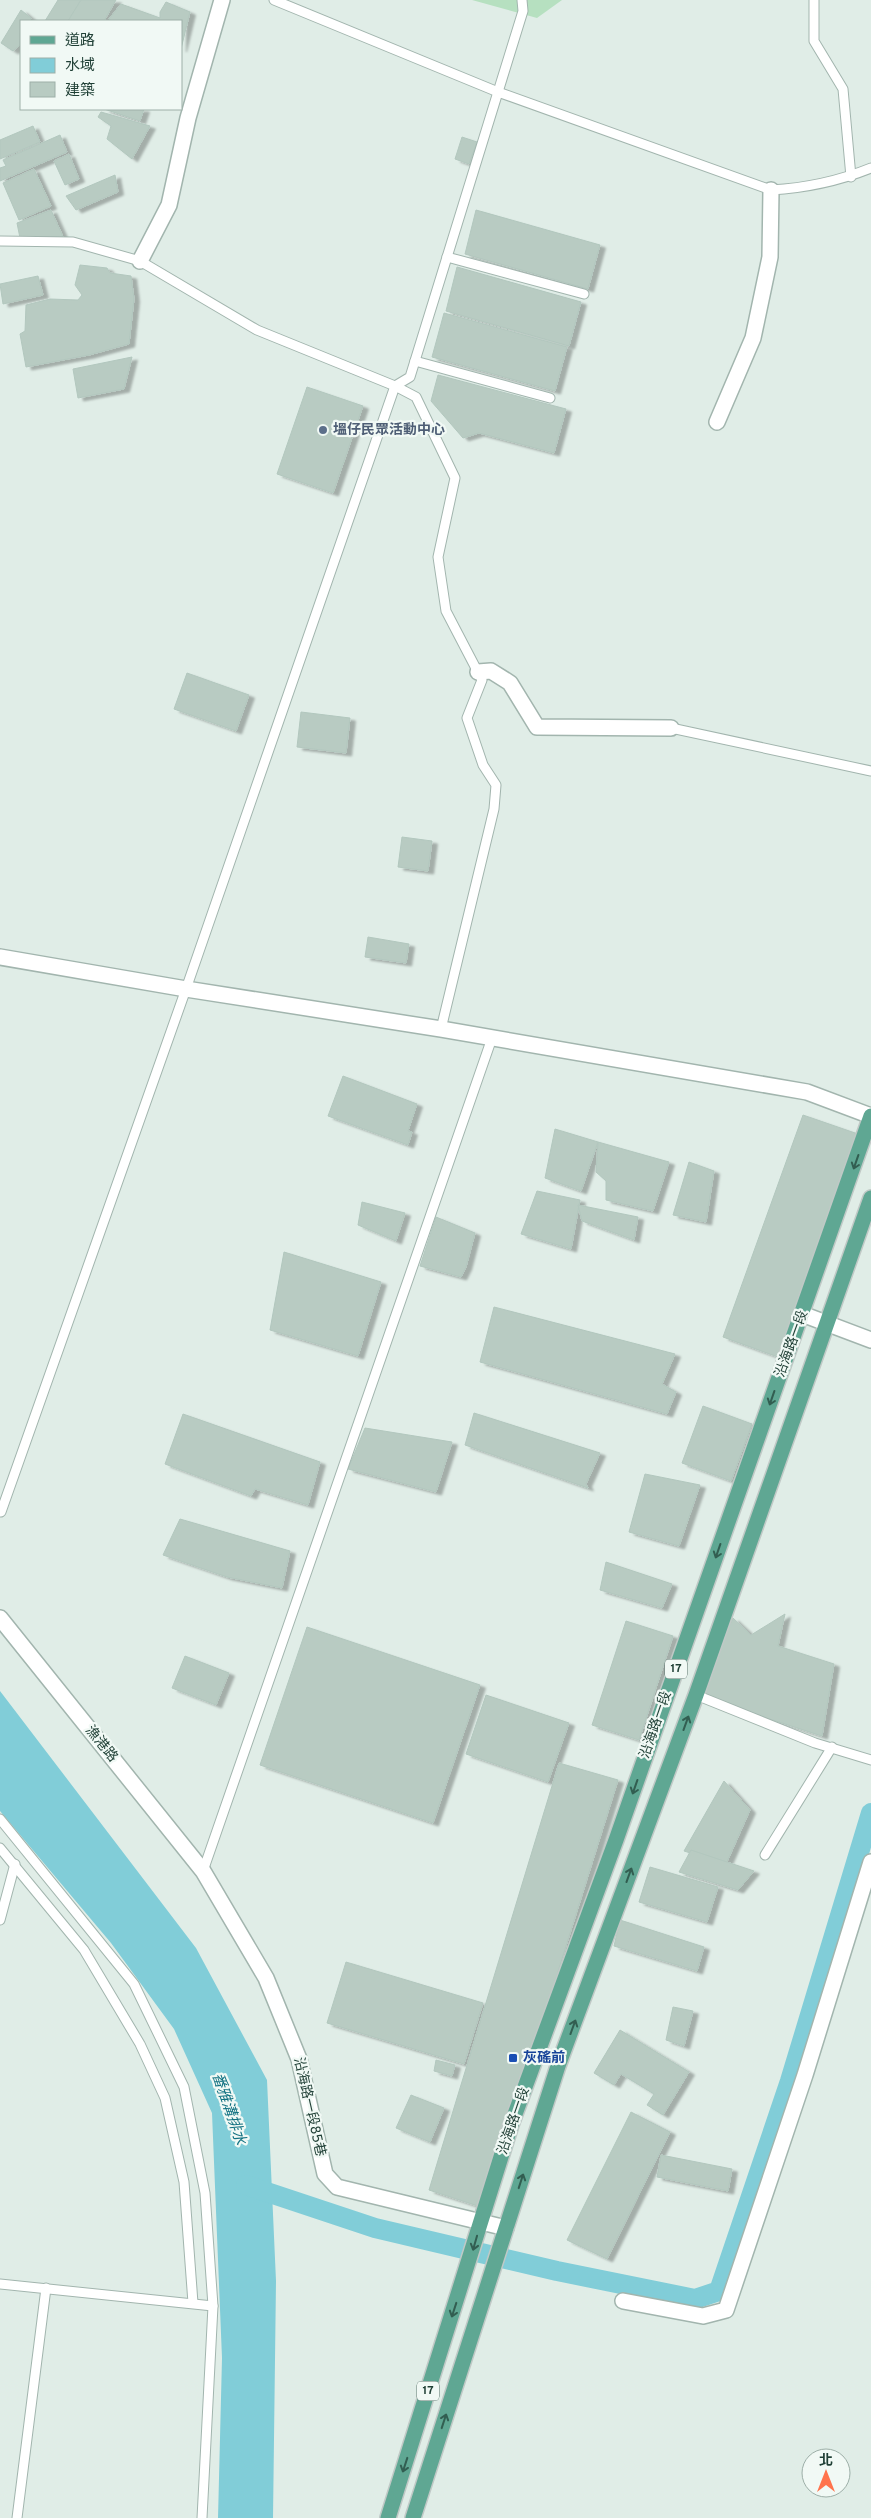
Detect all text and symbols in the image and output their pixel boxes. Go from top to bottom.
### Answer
legend [20,20,182,110]
text: 道路 [65,32,95,51]
text: 水域 [65,57,95,76]
text: 建築 [65,82,95,101]
place label: 塭仔民眾活動中心 [333,421,445,439]
marker: 塭仔民眾活動中心 [317,424,329,436]
one-way arrow [851,1154,860,1170]
street label: 沿海路一段 [772,1308,812,1380]
one-way arrow [767,1390,777,1406]
one-way arrow [713,1543,722,1558]
road number: 17 [665,1660,687,1678]
street label: 沿海路一段 [637,1689,675,1761]
one-way arrow [682,1715,691,1731]
street label: 漁港路 [81,1722,121,1766]
one-way arrow [630,1779,639,1794]
one-way arrow [625,1868,634,1883]
one-way arrow [569,2020,578,2036]
place label: 灰磘前 [523,2049,565,2067]
marker: 灰磘前 [507,2052,519,2064]
street label: 沿海路一段85巷 [289,2056,329,2158]
water label: 番雅溝排水 [207,2070,250,2148]
street label: 沿海路一段 [495,2085,533,2157]
one-way arrow [517,2174,526,2190]
one-way arrow [470,2234,480,2250]
one-way arrow [449,2302,459,2318]
road number: 17 [417,2382,439,2400]
one-way arrow [440,2414,449,2430]
north arrow [801,2448,851,2498]
text: 北 [819,2453,833,2470]
one-way arrow [399,2457,409,2473]

